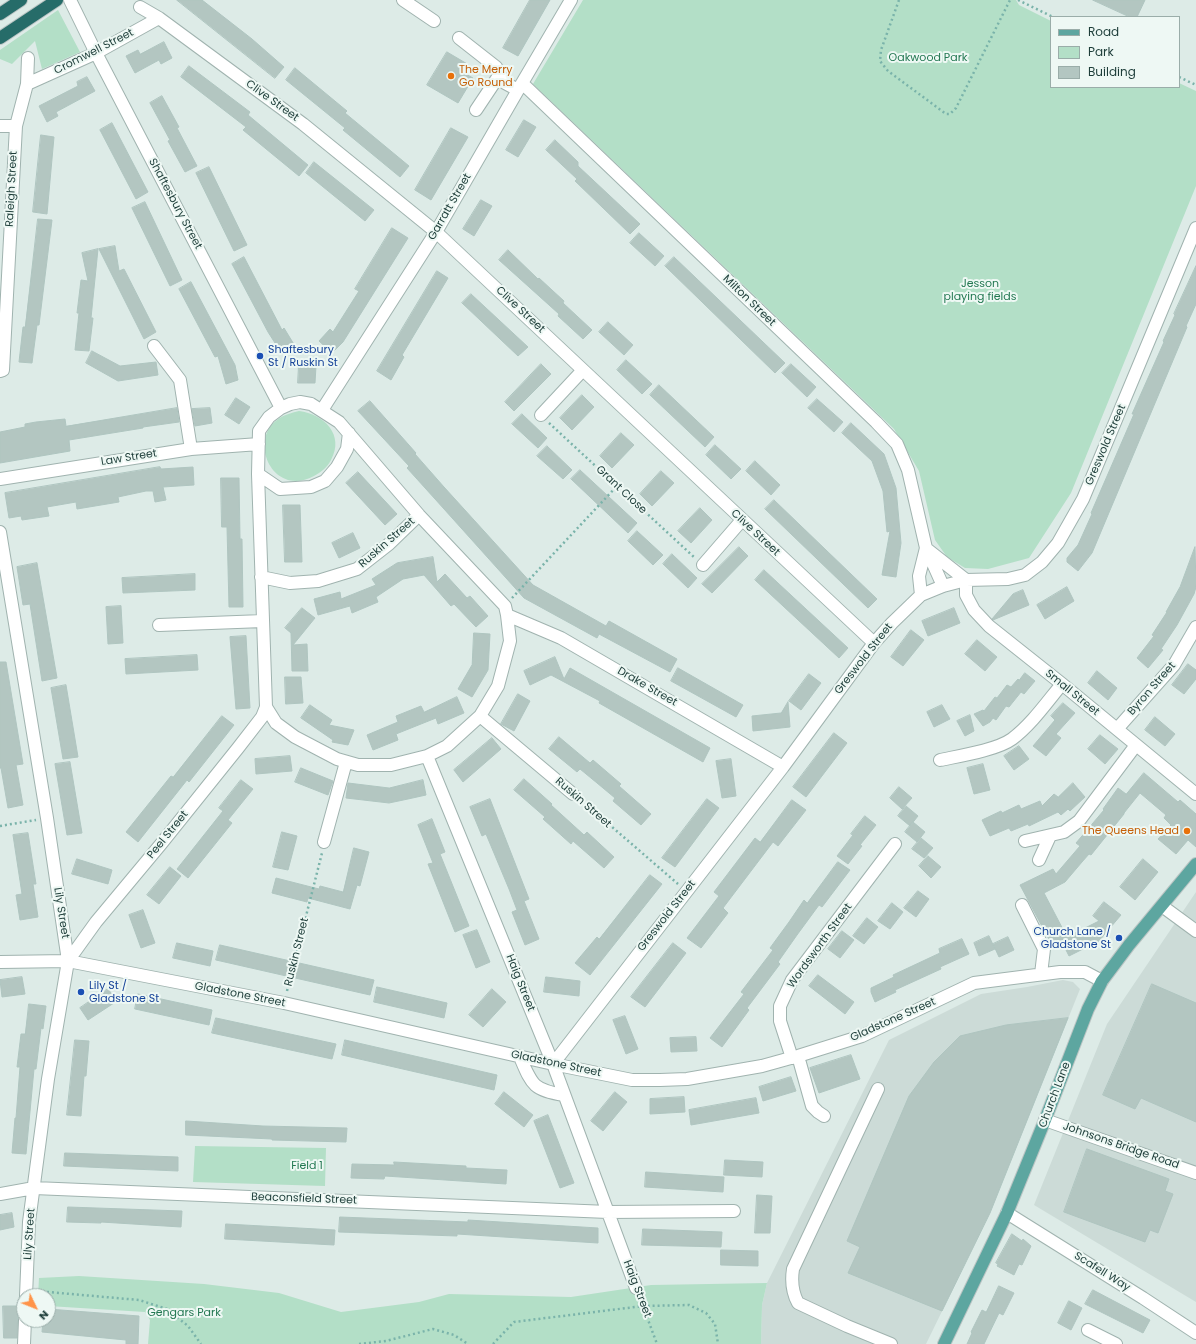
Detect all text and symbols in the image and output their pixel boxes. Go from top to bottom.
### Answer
legend [1050,16,1180,88]
text: Road [1088,23,1119,40]
street label: Cromwell Street [52,26,136,78]
text: Park [1088,43,1114,60]
park label: Oakwood Park [889,51,967,65]
place label: The Merry Go Round [459,63,513,89]
text: Building [1088,63,1136,80]
marker: The Merry Go Round [446,71,456,81]
street label: Clive Street [243,77,301,125]
street label: Raleigh Street [3,151,21,227]
street label: Shaftesbury Street [145,156,205,252]
street label: Garratt Street [426,171,474,243]
street label: Milton Street [720,273,778,329]
park label: Jesson playing fields [944,277,1016,303]
street label: Clive Street [493,284,547,336]
place label: Shaftesbury St / Ruskin St [268,343,338,369]
marker: Shaftesbury St / Ruskin St [255,351,265,361]
street label: Greswold Street [1083,403,1129,487]
street label: Law Street [100,447,158,469]
street label: Grant Close [593,463,649,517]
street label: Clive Street [728,507,782,559]
street label: Ruskin Street [356,515,418,571]
street label: Greswold Street [832,621,896,697]
street label: Byron Street [1125,660,1179,718]
street label: Drake Street [615,665,679,709]
street label: Small Street [1042,667,1102,719]
street label: Ruskin Street [552,775,614,831]
street label: Peel Street [145,808,191,862]
place label: The Queens Head [1082,824,1179,838]
marker: The Queens Head [1182,826,1192,836]
street label: Greswold Street [635,878,699,954]
street label: Lily Street [50,887,72,939]
street label: Wordsworth Street [785,901,855,991]
street label: Ruskin Street [282,916,312,988]
place label: Church Lane / Gladstone St [1033,925,1111,951]
marker: Church Lane / Gladstone St [1114,933,1124,943]
street label: Haig Street [503,953,537,1013]
place label: Lily St / Gladstone St [89,979,159,1005]
street label: Gladstone Street [194,980,286,1010]
marker: Lily St / Gladstone St [76,987,86,997]
street label: Gladstone Street [848,995,938,1045]
street label: Gladstone Street [510,1048,602,1080]
street label: Church Lane [1036,1060,1074,1130]
street label: Johnsons Bridge Road [1061,1120,1181,1172]
park label: Field 1 [291,1159,323,1173]
street label: Beaconsfield Street [251,1191,357,1207]
street label: Lily Street [22,1208,38,1260]
street label: Scafell Way [1071,1250,1133,1294]
street label: Haig Street [620,1258,654,1320]
north arrow [16,1288,56,1328]
park label: Gengars Park [147,1306,221,1320]
text: N [35,1307,53,1324]

